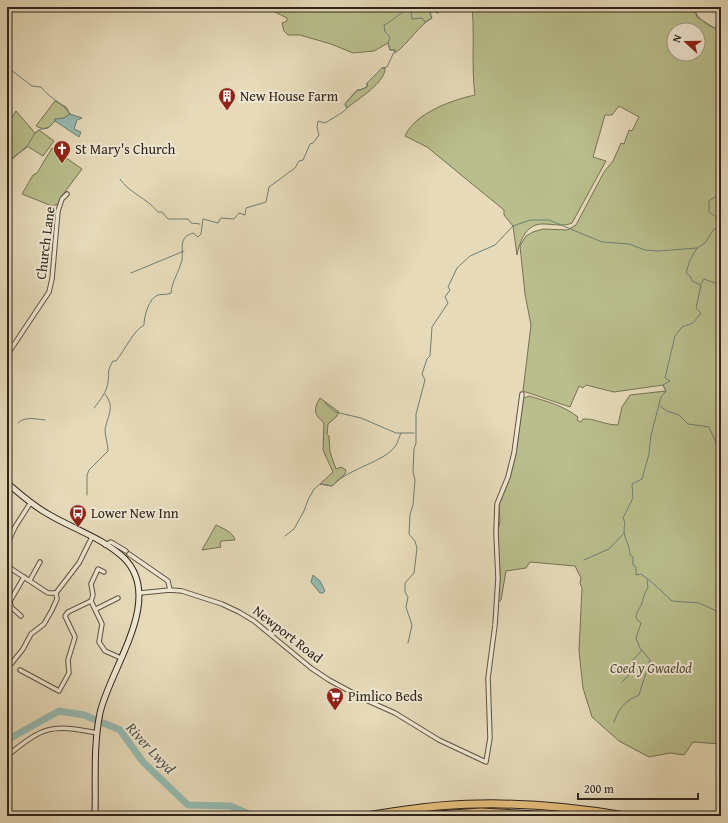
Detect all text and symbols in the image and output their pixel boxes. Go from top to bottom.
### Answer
north arrow [666,22,706,62]
text: N [668,32,686,45]
building icon: New House Farm [217,86,237,111]
place label: New House Farm [240,86,339,106]
church icon: St Mary's Church [52,139,72,164]
place label: St Mary's Church [75,139,176,159]
street label: Church Lane [31,205,59,281]
bus stop icon: Lower New Inn [68,503,88,528]
place label: Lower New Inn [91,503,179,523]
street label: Newport Road [249,600,327,668]
park label: Coed y Gwaelod [610,658,692,678]
supermarket icon: Pimlico Beds [325,686,345,711]
place label: Pimlico Beds [348,686,423,706]
water label: River Lwyd [121,717,180,779]
scale bar [578,775,698,801]
text: 200 m [584,780,614,797]

